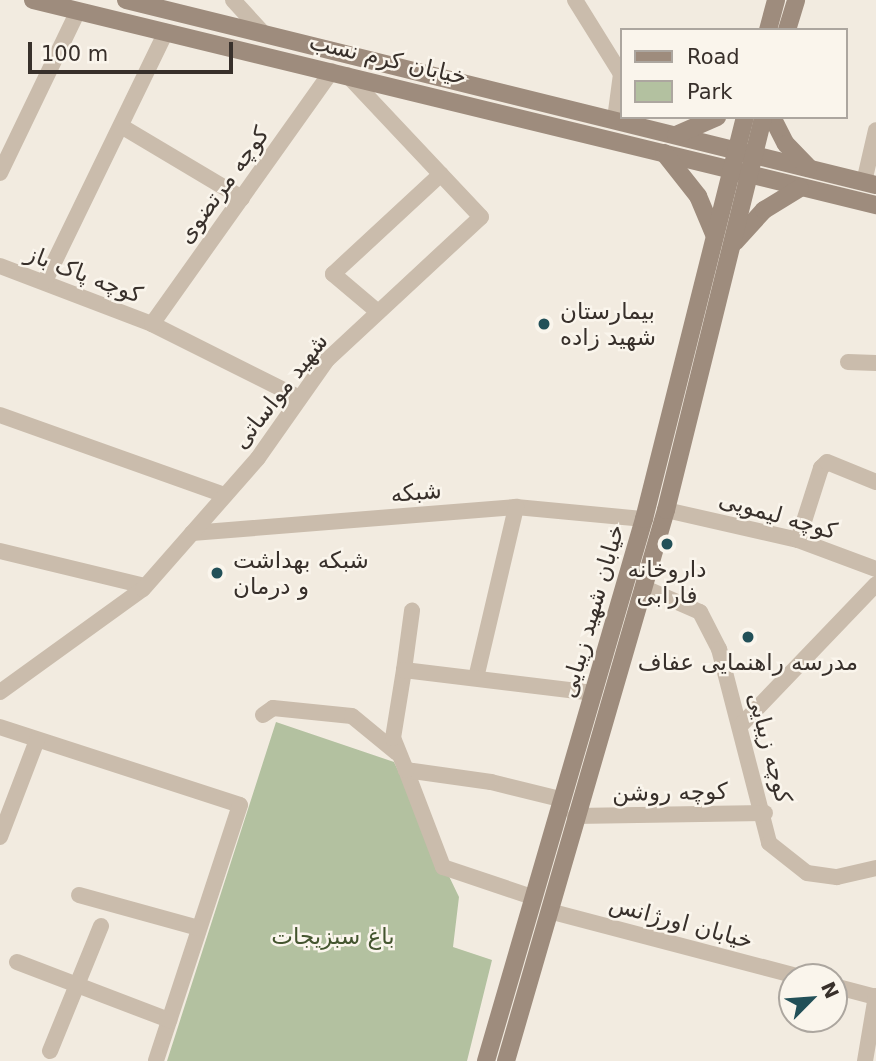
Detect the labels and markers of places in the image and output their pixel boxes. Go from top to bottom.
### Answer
place label: بیمارستان شهید زاده [560,297,656,351]
marker: بیمارستان شهید زاده [534,314,554,334]
marker: داروخانه فارابی [659,536,675,552]
place label: شبکه بهداشت و درمان [233,546,369,600]
place label: داروخانه فارابی [628,555,706,609]
marker: شبکه بهداشت و درمان [207,563,227,583]
marker: مدرسه راهنمایی عفاف [740,629,756,645]
place label: مدرسه راهنمایی عفاف [638,648,858,676]

